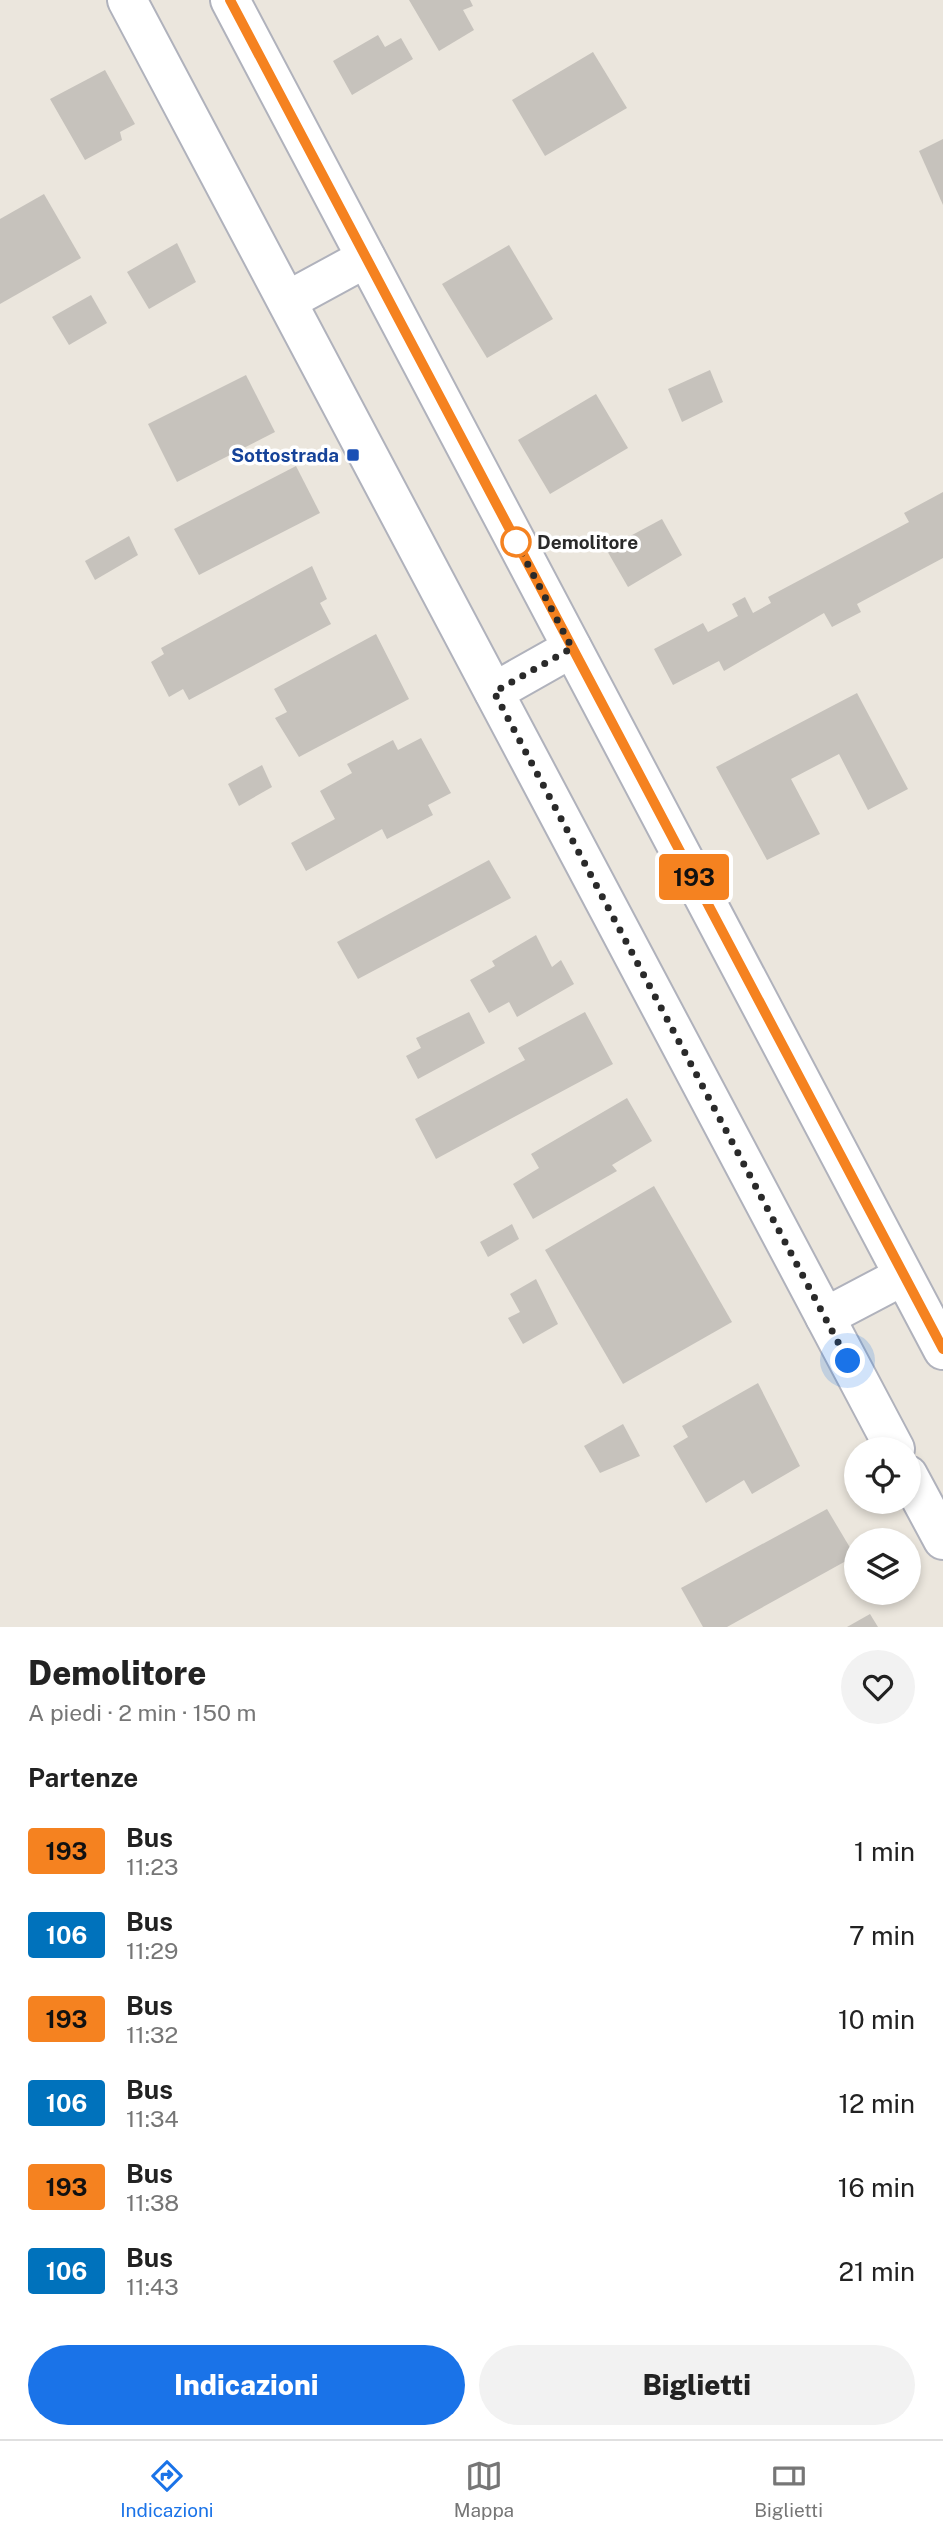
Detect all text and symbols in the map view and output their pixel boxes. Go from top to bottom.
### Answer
place label: Sottostrada [231,444,339,466]
marker: Sottostrada [345,447,361,463]
marker: Demolitore [501,527,531,557]
place label: Demolitore [537,531,638,553]
line badge: 193 [654,854,734,900]
text: 193 [673,863,715,891]
your location [830,1343,865,1378]
map controls [844,1437,921,1605]
button: locate [844,1437,921,1514]
button: layers [844,1528,921,1605]
button: heart [841,1650,915,1724]
text: Demolitore [28,1654,207,1692]
text: A piedi · 2 min · 150 m [28,1699,256,1726]
text: Partenze [28,1762,138,1793]
text: Bus [126,1822,173,1853]
text: 1 min [854,1836,915,1867]
text: 193 [46,1837,87,1865]
text: 11:23 [126,1853,179,1880]
text: Bus [126,1906,173,1937]
text: 7 min [849,1920,915,1951]
text: 106 [46,1921,87,1949]
text: 11:29 [126,1937,178,1964]
text: Bus [126,1990,173,2021]
text: 10 min [838,2004,915,2035]
text: 193 [46,2005,87,2033]
text: 11:32 [126,2021,178,2048]
text: Bus [126,2074,173,2105]
text: 12 min [839,2088,915,2119]
text: 106 [46,2089,87,2117]
text: 11:34 [126,2105,179,2132]
text: Bus [126,2158,173,2189]
text: 16 min [838,2172,915,2203]
text: 193 [46,2173,87,2201]
text: 11:38 [126,2189,179,2216]
text: Bus [126,2242,173,2273]
text: 21 min [839,2256,915,2287]
text: 106 [46,2257,87,2285]
text: 11:43 [126,2273,179,2300]
button: Indicazioni [28,2345,465,2425]
button: Biglietti [479,2345,915,2425]
tab: Indicazioni [120,2457,214,2521]
tab: Mappa [454,2457,514,2521]
tab: Biglietti [754,2457,823,2521]

